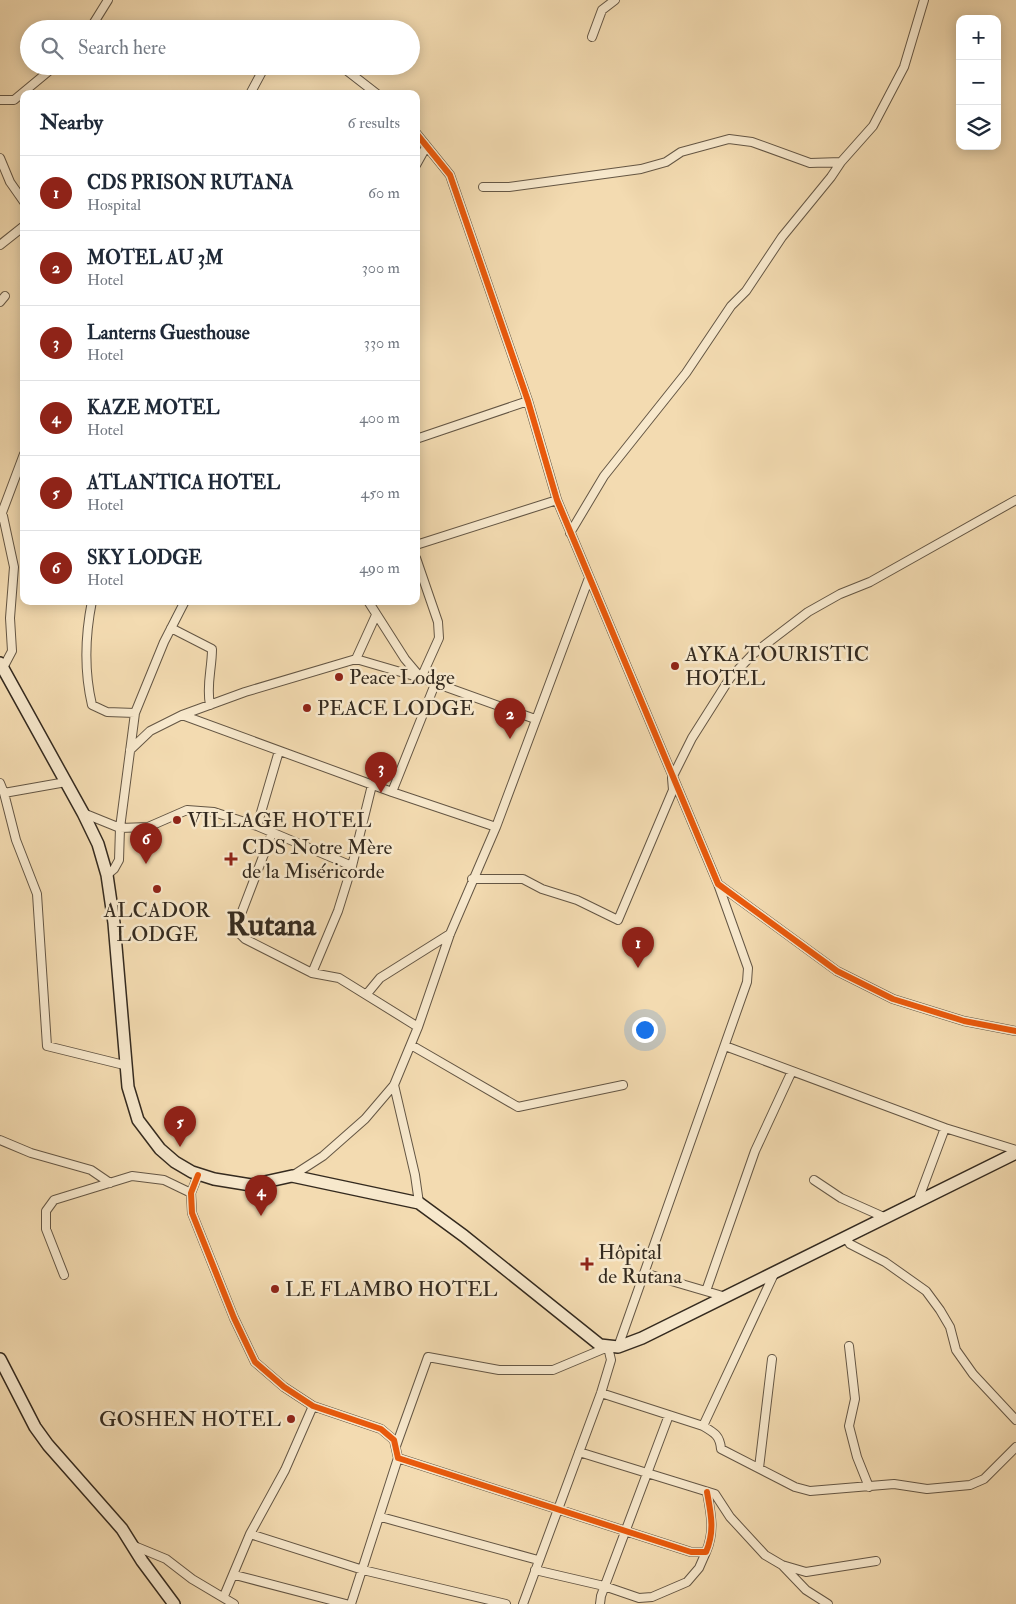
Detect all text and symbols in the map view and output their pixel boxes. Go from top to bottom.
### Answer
map controls [956,15,1001,150]
button: + [956,15,1001,60]
search box [20,20,420,75]
icon: search [38,34,66,62]
text: Search here [78,36,166,60]
button: − [956,60,1001,105]
button: layers [956,105,1001,150]
text: Nearby [40,109,103,136]
text: 6 results [348,113,400,133]
text: CDS PRISON RUTANA [87,171,293,195]
text: 1 [53,183,59,203]
text: 60 m [368,183,400,203]
text: Hospital [87,195,141,215]
text: MOTEL AU 3M [87,246,223,270]
text: 2 [52,258,60,278]
text: 300 m [362,258,400,278]
text: Hotel [87,270,124,290]
text: Lanterns Guesthouse [87,321,250,345]
text: 3 [53,333,59,353]
text: 330 m [364,333,400,353]
text: Hotel [87,345,124,365]
text: KAZE MOTEL [87,396,219,420]
text: 4 [52,408,60,428]
text: 400 m [359,408,400,428]
text: Hotel [87,420,124,440]
text: ATLANTICA HOTEL [87,471,280,495]
text: 5 [52,483,60,503]
text: 450 m [361,483,400,503]
text: Hotel [87,495,124,515]
text: SKY LODGE [87,546,202,570]
text: 6 [52,558,60,578]
text: 490 m [359,558,400,578]
text: Hotel [87,570,124,590]
place label: AYKA TOURISTIC HOTEL [684,641,869,692]
marker: AYKA TOURISTIC HOTEL [669,660,681,672]
place label: Peace Lodge [349,664,455,691]
marker: Peace Lodge [333,671,345,683]
place label: PEACE LODGE [317,695,474,722]
pin: 2 [494,698,526,739]
marker: PEACE LODGE [301,702,313,714]
pin: 3 [365,752,397,793]
place label: VILLAGE HOTEL [187,807,371,834]
marker: VILLAGE HOTEL [171,814,183,826]
pin: 6 [130,823,162,864]
place label: CDS Notre Mère de la Miséricorde [242,834,392,885]
marker: CDS Notre Mère de la Miséricorde [224,852,238,866]
marker: ALCADOR LODGE [151,883,163,895]
place label: ALCADOR LODGE [103,897,211,948]
district label: Rutana [226,906,317,945]
pin: 1 [622,927,654,968]
your location [632,1017,658,1043]
pin: 5 [164,1106,196,1147]
pin: 4 [245,1175,277,1216]
place label: Hôpital de Rutana [598,1239,682,1290]
marker: Hôpital de Rutana [580,1257,594,1271]
place label: LE FLAMBO HOTEL [285,1276,498,1303]
marker: LE FLAMBO HOTEL [269,1283,281,1295]
place label: GOSHEN HOTEL [99,1406,281,1433]
marker: GOSHEN HOTEL [285,1413,297,1425]

